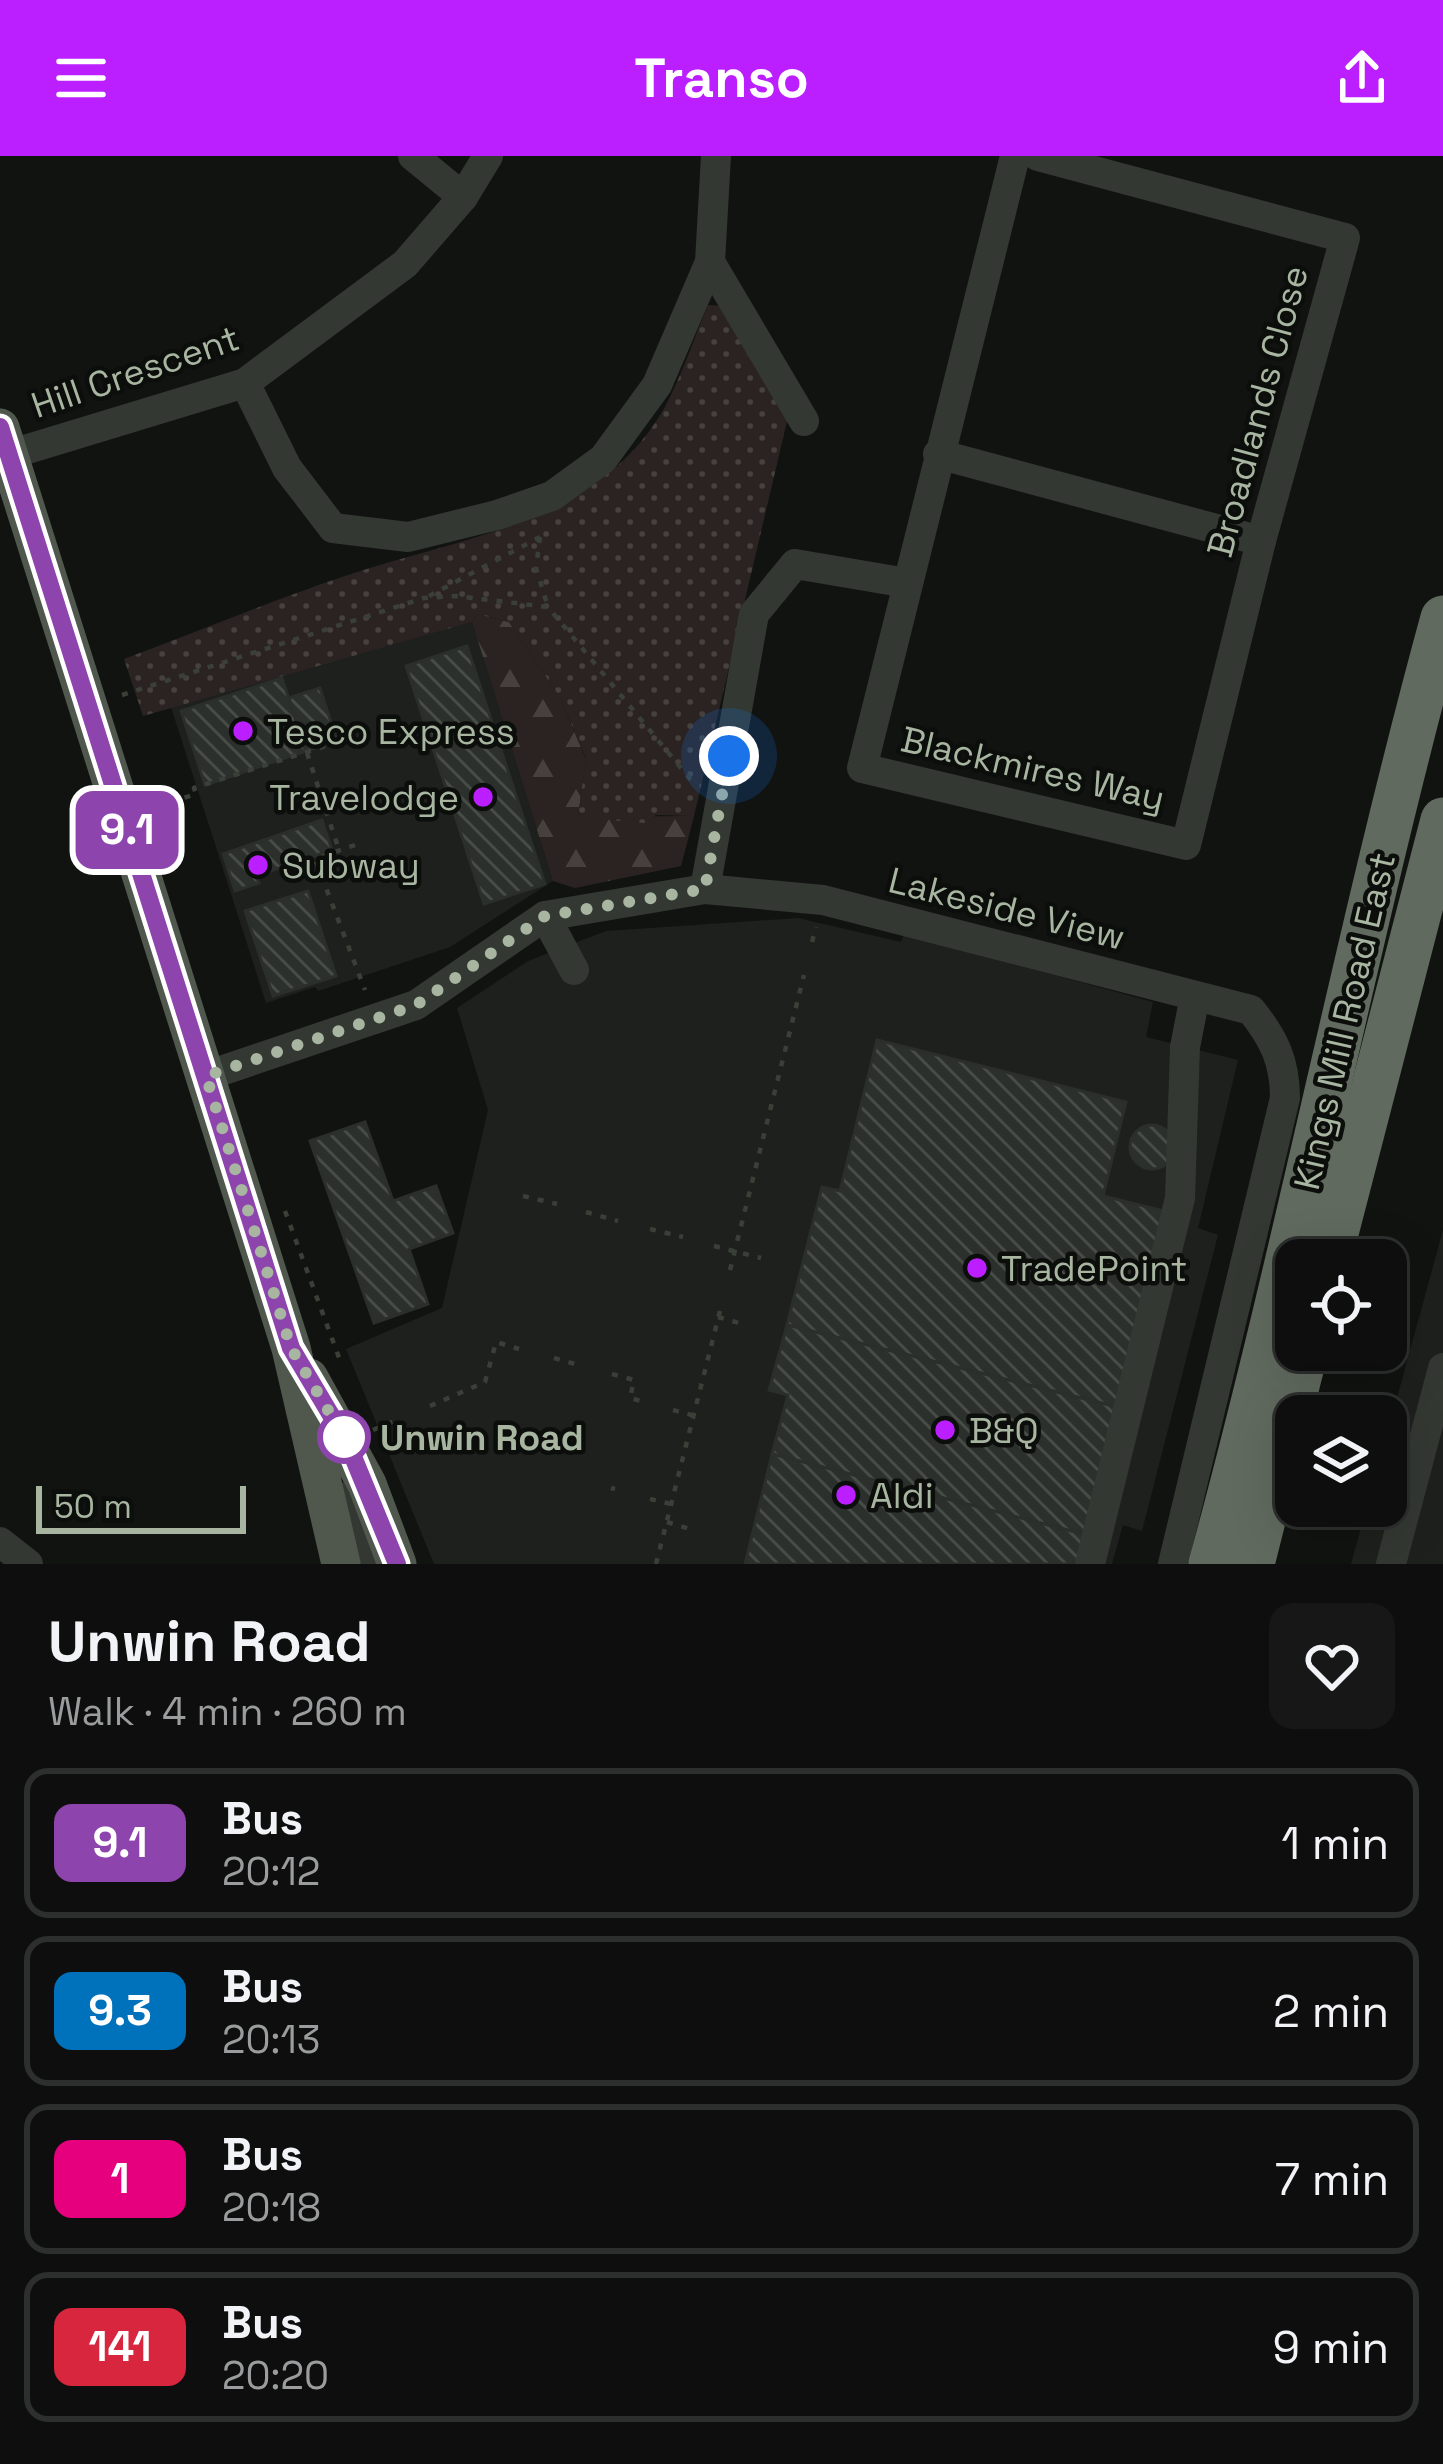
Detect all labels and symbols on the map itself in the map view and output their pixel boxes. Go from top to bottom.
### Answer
street label: Broadlands Close [1197,261,1319,562]
street label: Hill Crescent [25,315,245,429]
place label: Tesco Express [267,709,515,755]
street label: Blackmires Way [896,716,1169,822]
marker: Tesco Express [230,718,256,744]
your location [699,726,759,786]
place label: Travelodge [269,775,459,821]
marker: Travelodge [470,784,496,810]
line badge: 9.1 [58,791,196,869]
place label: Subway [282,843,420,889]
street label: Kings Mill Road East [1284,848,1406,1194]
marker: Subway [245,852,271,878]
street label: Lakeside View [884,857,1130,961]
place label: TradePoint [1001,1246,1187,1292]
marker: TradePoint [964,1255,990,1281]
place label: B&Q [969,1408,1039,1454]
marker: Unwin Road [319,1412,369,1462]
place label: Unwin Road [380,1415,584,1461]
marker: B&Q [932,1417,958,1443]
place label: Aldi [870,1473,934,1519]
scale bar [36,1480,246,1533]
marker: Aldi [833,1482,859,1508]

